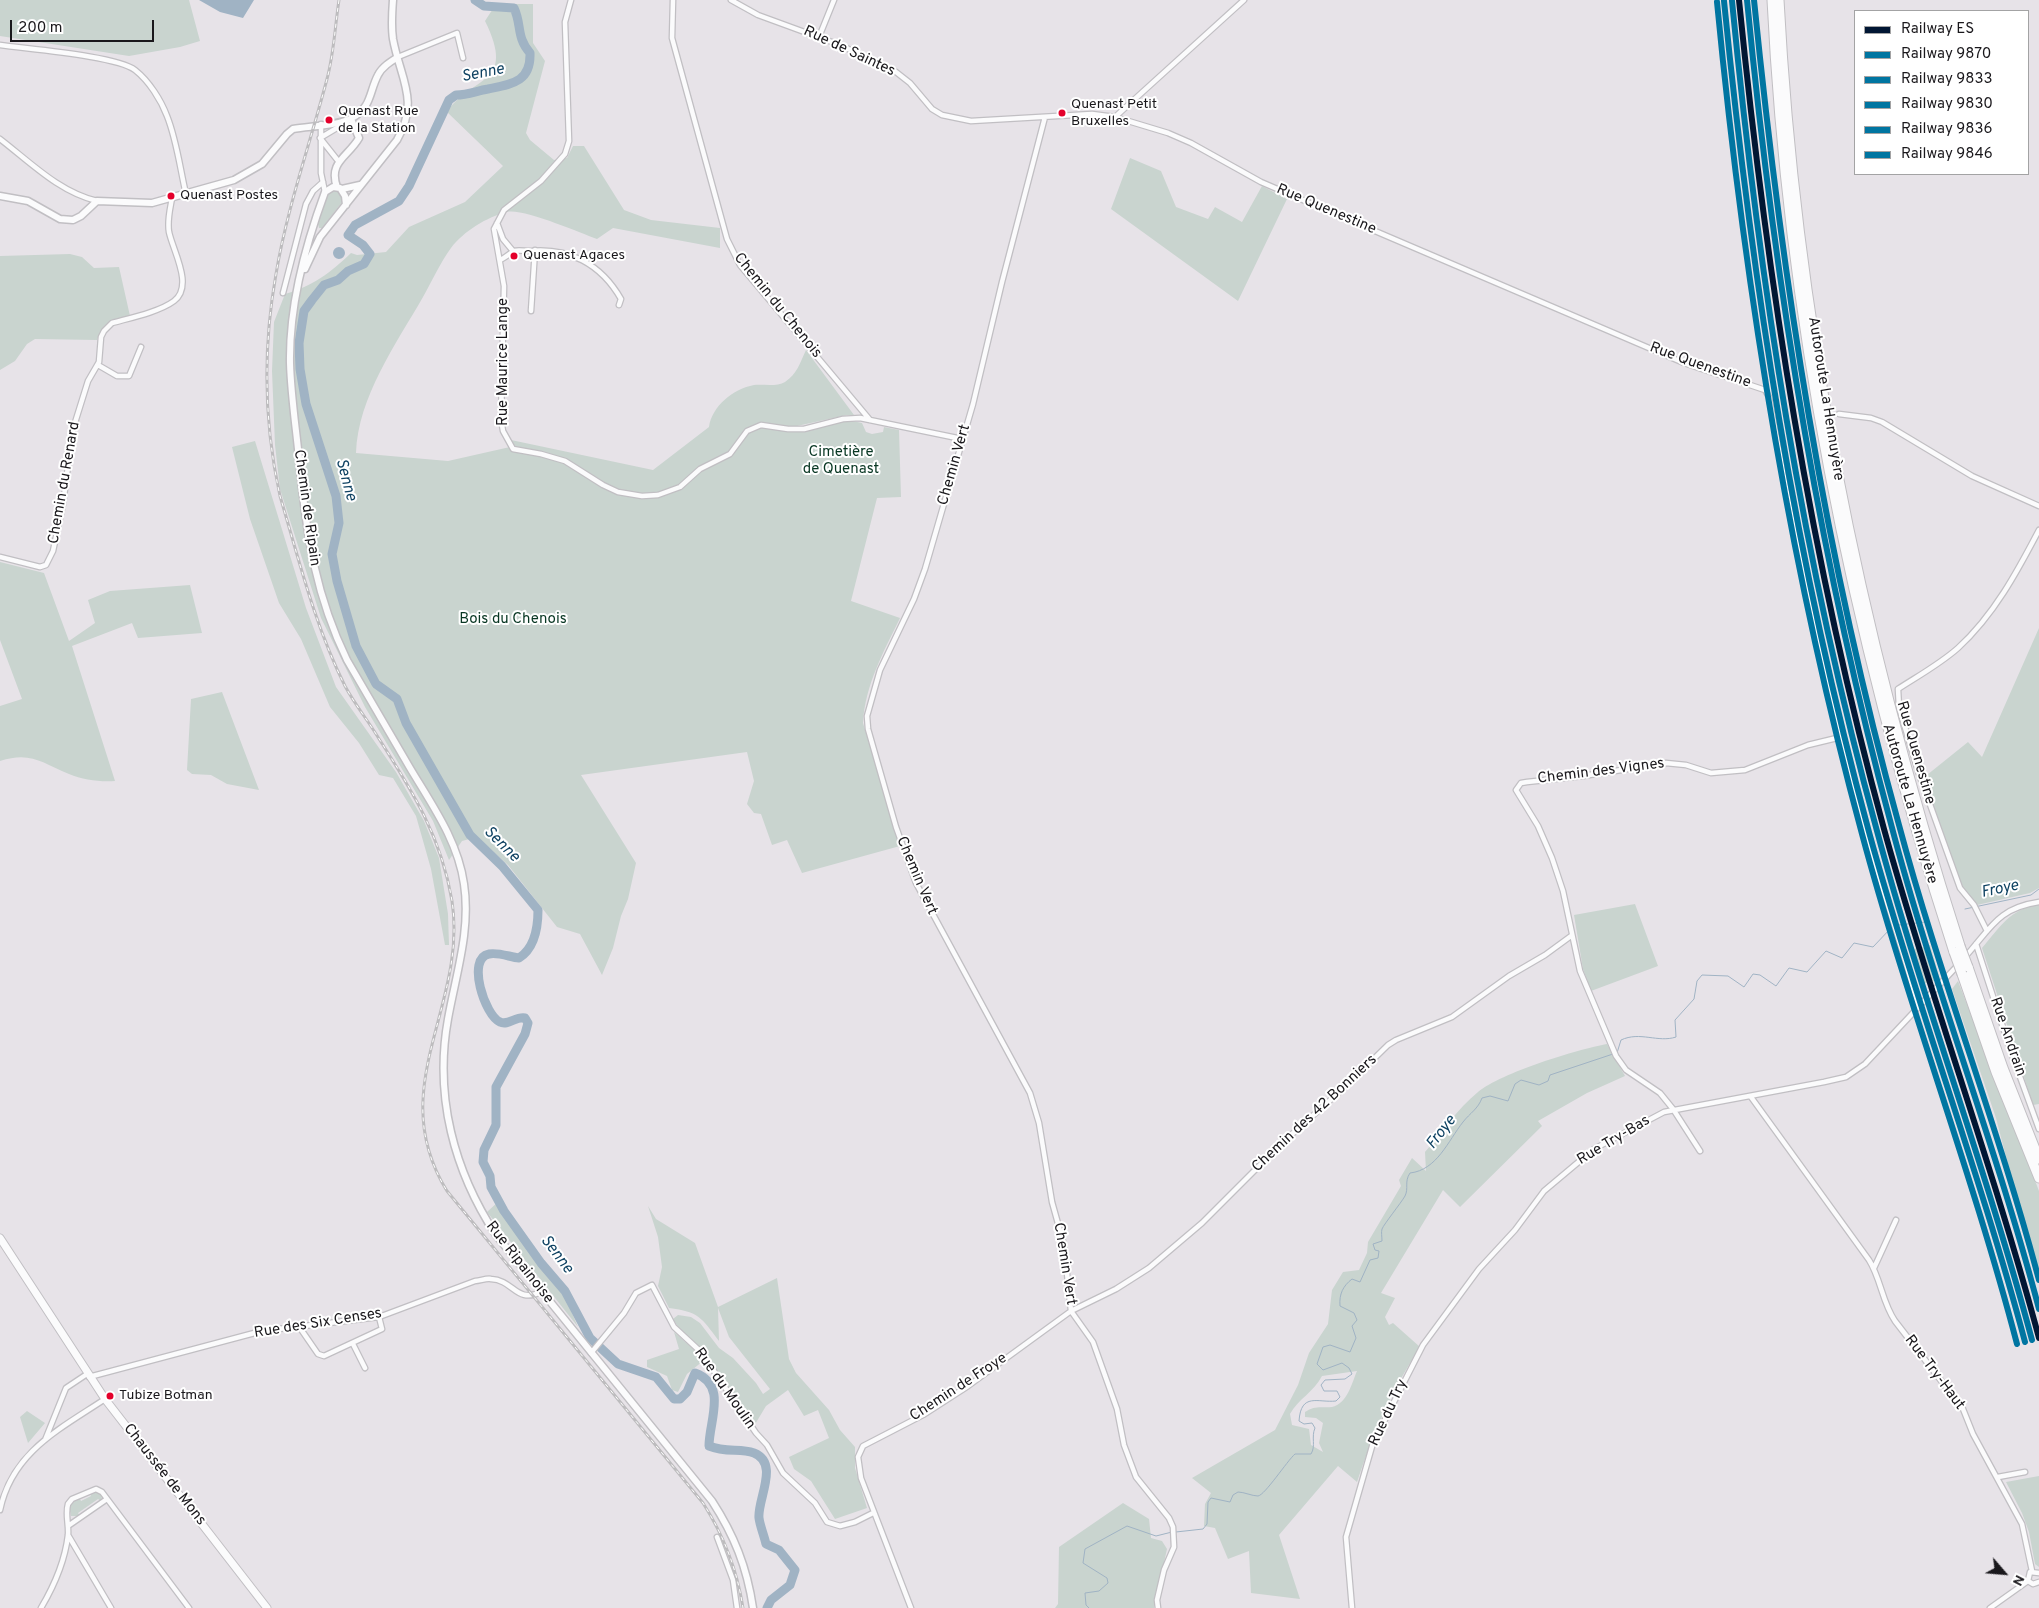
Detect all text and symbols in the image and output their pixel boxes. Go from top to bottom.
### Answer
scale bar [12,10,156,42]
legend [1854,10,2029,175]
text: 200 m [18,19,63,38]
text: Railway ES [1901,20,1974,39]
street label: Rue de Saintes [800,23,898,81]
text: Railway 9870 [1901,45,1991,64]
water label: Senne [460,60,506,88]
text: Railway 9833 [1901,70,1993,89]
text: Railway 9830 [1901,95,1993,114]
place label: Quenast Petit Bruxelles [1071,97,1157,130]
place label: Quenast Rue de la Station [338,104,418,136]
marker: Quenast Petit Bruxelles [1057,108,1067,118]
marker: Quenast Rue de la Station [324,115,334,125]
text: Railway 9836 [1901,120,1992,139]
text: Railway 9846 [1901,145,1993,164]
street label: Rue Quenestine [1273,181,1379,239]
place label: Quenast Postes [180,188,278,204]
marker: Quenast Postes [166,191,176,201]
place label: Quenast Agaces [523,248,625,264]
street label: Chemin du Chenois [729,250,825,362]
marker: Quenast Agaces [509,251,519,261]
street label: Rue Maurice Lange [495,298,513,426]
street label: Autoroute La Hennuyère [1803,316,1847,482]
street label: Rue Quenestine [1647,339,1753,393]
street label: Chemin du Renard [45,420,85,546]
street label: Chemin Vert [935,422,975,508]
park label: Cimetière de Quenast [803,444,879,479]
street label: Chemin de Ripain [289,448,323,568]
water label: Senne [330,457,360,503]
park label: Bois du Chenois [459,611,567,629]
street label: Rue Quenestine [1892,699,1938,807]
street label: Autoroute La Hennuyère [1878,722,1940,886]
street label: Chemin des Vignes [1537,755,1665,789]
water label: Senne [479,823,523,867]
street label: Chemin Vert [891,834,941,918]
water label: Froye [1980,877,2020,903]
street label: Rue Andrain [1985,995,2029,1079]
street label: Chemin des 42 Bonniers [1249,1051,1381,1177]
water label: Froye [1423,1112,1461,1154]
street label: Rue Try-Bas [1574,1112,1654,1170]
street label: Rue Ripainoise [481,1218,557,1308]
street label: Chemin Vert [1049,1221,1079,1307]
water label: Senne [535,1232,577,1278]
street label: Rue des Six Censes [253,1305,383,1343]
street label: Rue Try-Haut [1900,1332,1968,1414]
street label: Rue du Moulin [689,1345,759,1433]
street label: Chemin de Froye [907,1350,1011,1426]
street label: Rue du Try [1366,1377,1412,1449]
place label: Tubize Botman [119,1388,213,1404]
marker: Tubize Botman [105,1391,115,1401]
street label: Chaussée de Mons [119,1421,209,1529]
north arrow [1979,1548,2029,1598]
text: N [2008,1572,2028,1588]

